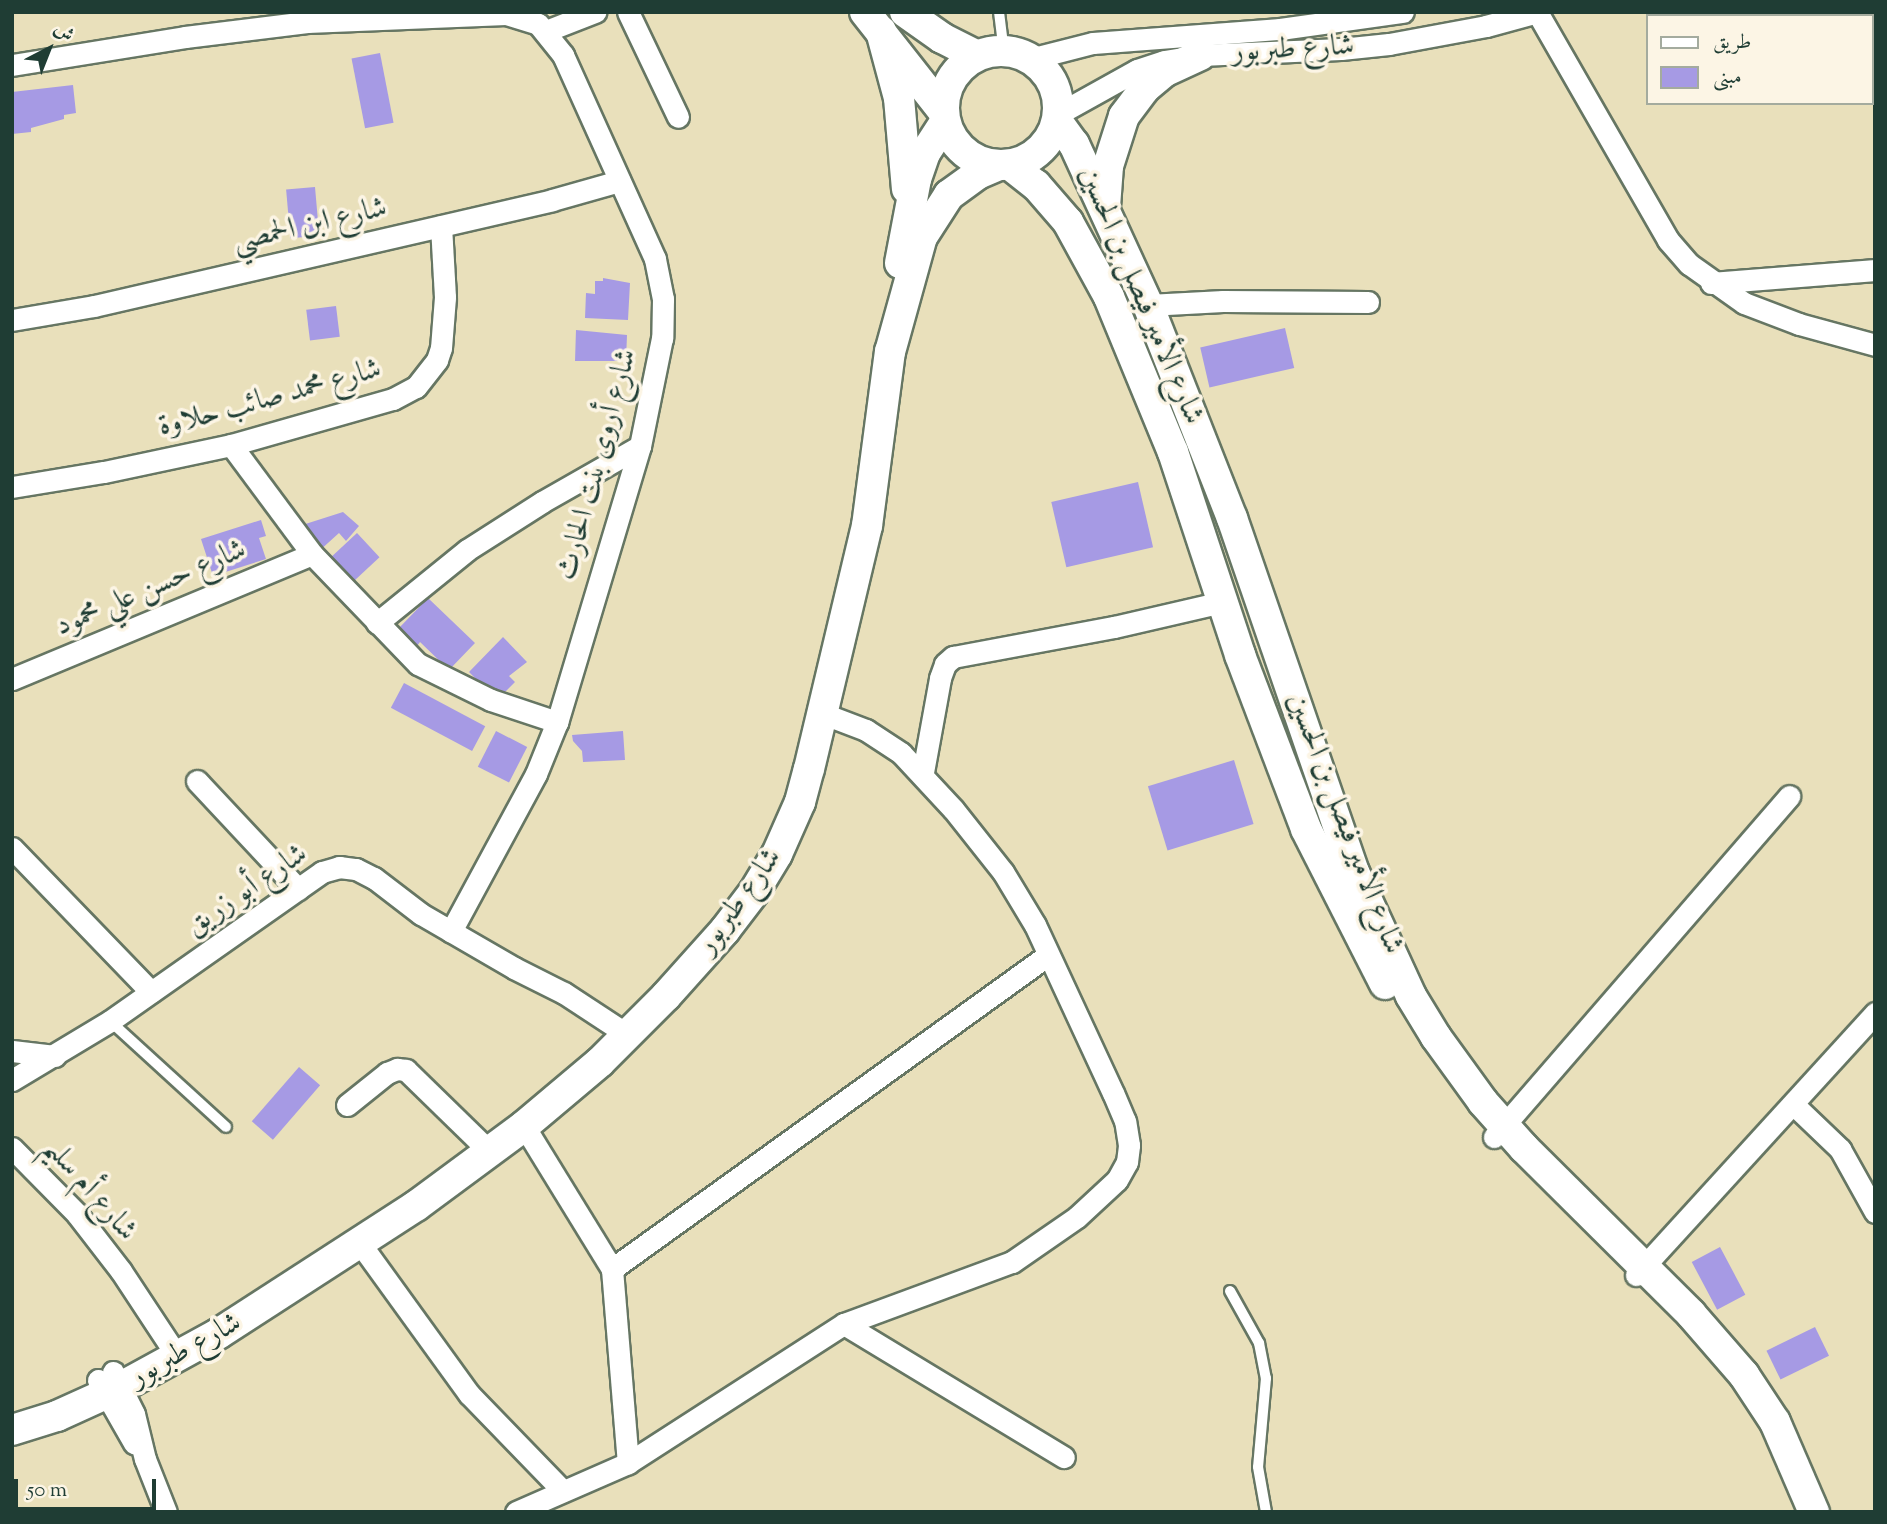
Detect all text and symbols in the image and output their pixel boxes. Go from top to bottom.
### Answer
north arrow [14,14,84,84]
legend [1646,14,1873,105]
text: ش [47,17,79,49]
text: طريق [1713,28,1751,58]
street label: شارع طبربور [1231,29,1355,71]
text: مبنى [1713,63,1742,93]
street label: شارع الأمير فيصل بن الحسين [1069,162,1211,430]
street label: شارع ابن الحمصي [229,191,391,261]
street label: شارع أروى بنت الحارث [550,345,646,585]
street label: شارع محمد صائب حلاوة [155,352,385,446]
street label: شارع حسن علي محمود [50,533,252,645]
street label: شارع الأمير فيصل بن الحسين [1278,689,1410,959]
street label: شارع أبو زريق [179,837,315,945]
street label: شارع طبربور [689,842,791,962]
street label: شارع أم سليم [34,1131,144,1249]
street label: شارع طبربور [124,1306,248,1396]
scale bar [18,1464,159,1508]
text: 50 m [27,1476,67,1506]

